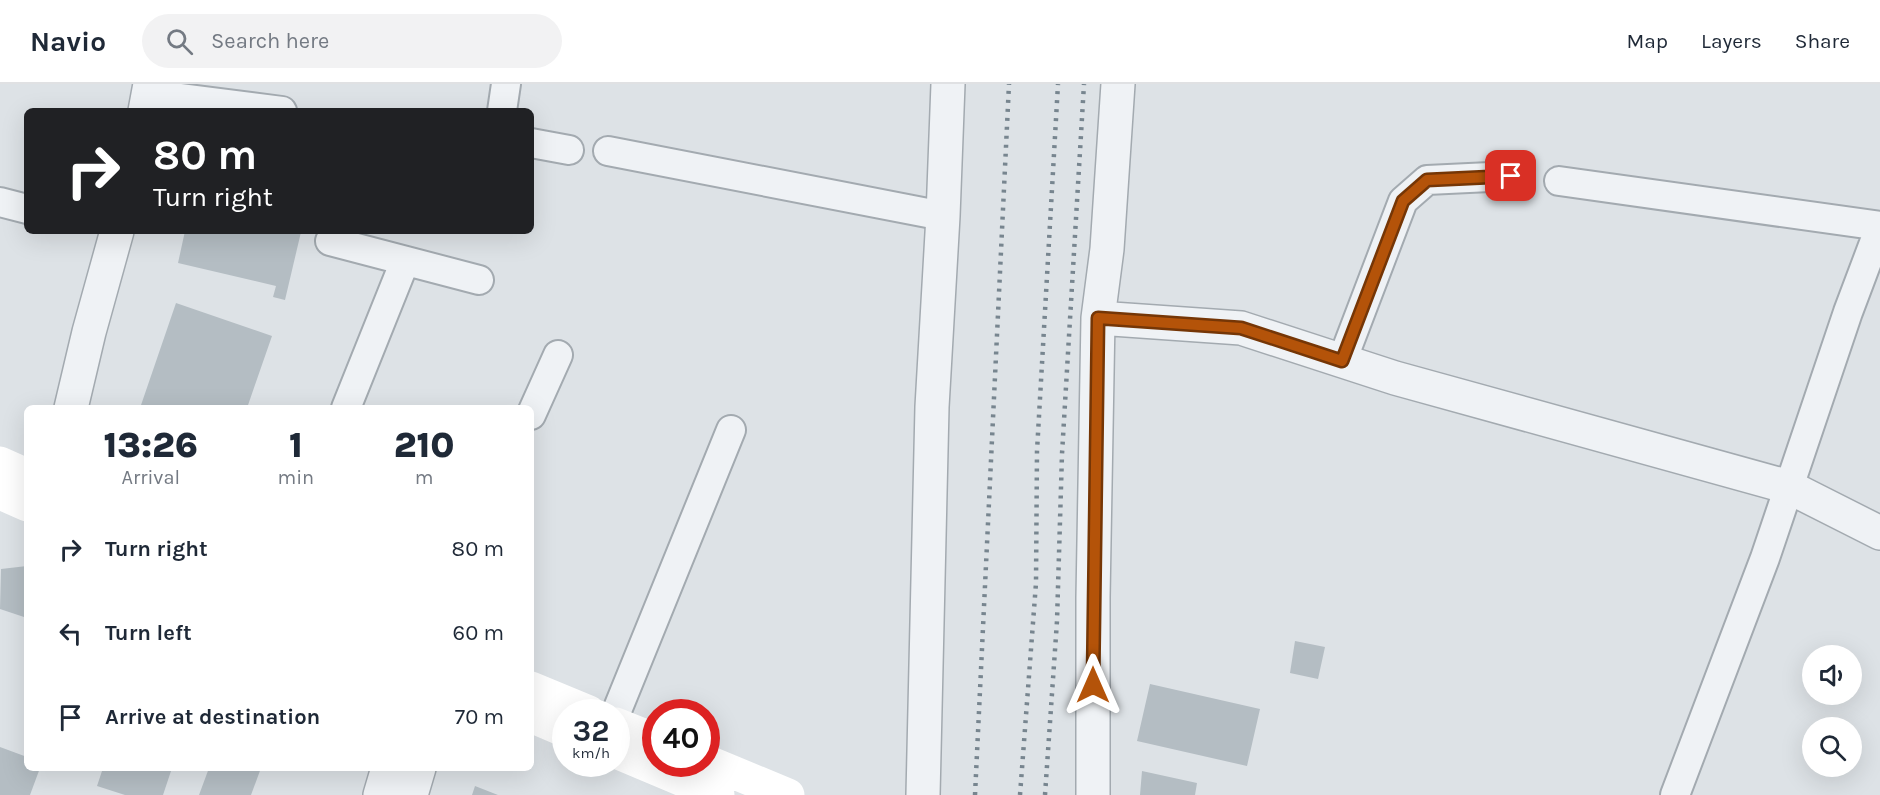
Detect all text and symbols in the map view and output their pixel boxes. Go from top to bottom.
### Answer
search box [142,14,562,68]
text: Navio [30,25,106,58]
icon: search [163,25,196,58]
text: Search here [211,28,329,54]
text: Map [1626,29,1668,53]
text: Layers [1701,29,1762,53]
text: Share [1795,29,1850,53]
text: 80 m [153,130,257,180]
icon: right [54,132,132,210]
pin [1485,150,1536,201]
icon: arrive [1494,159,1527,192]
text: Turn right [153,181,273,213]
text: 13:26 [103,424,198,466]
text: 1 [289,424,303,466]
text: 210 [394,424,455,466]
text: Arrival [121,466,180,489]
text: min [277,466,314,489]
text: m [415,466,433,489]
icon: right [54,533,87,566]
text: Turn right [105,536,208,562]
text: 80 m [452,536,504,562]
icon: left [54,617,87,650]
text: Turn left [105,620,192,646]
text: 60 m [453,620,504,646]
map controls [1802,645,1862,777]
button: sound [1802,645,1862,705]
position arrow [1061,653,1125,717]
speed limit sign: 40 [642,699,720,777]
icon: arrive [54,701,87,734]
text: Arrive at destination [105,704,320,730]
text: 70 m [455,704,504,730]
text: 32 [573,713,609,749]
button: search [1802,717,1862,777]
text: km/h [572,744,610,762]

